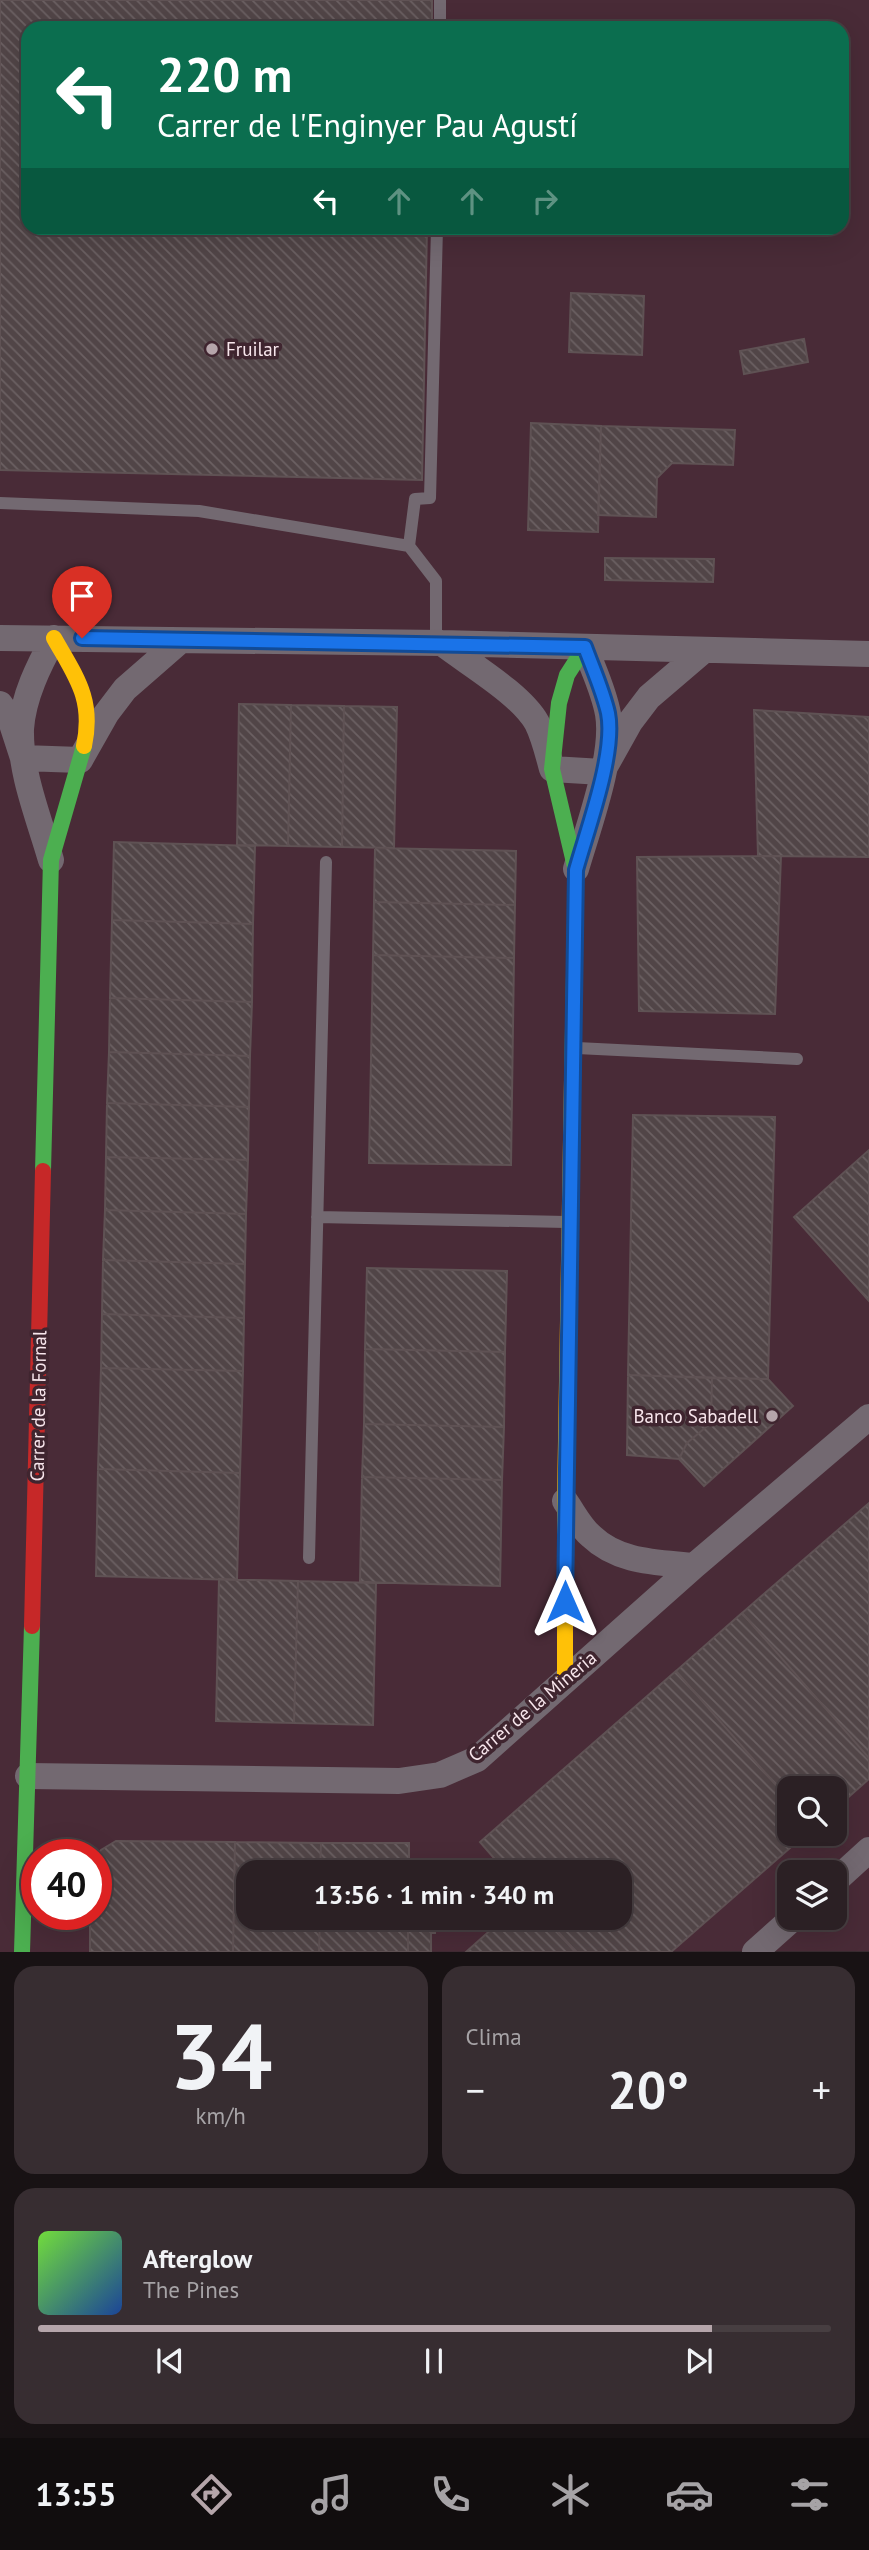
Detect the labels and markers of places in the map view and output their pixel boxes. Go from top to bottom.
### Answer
place label: Fruilar [226,337,280,361]
marker: Fruilar [204,341,220,357]
pin [52,566,112,638]
place label: Banco Sabadell [634,1404,758,1428]
marker: Banco Sabadell [764,1408,780,1424]

